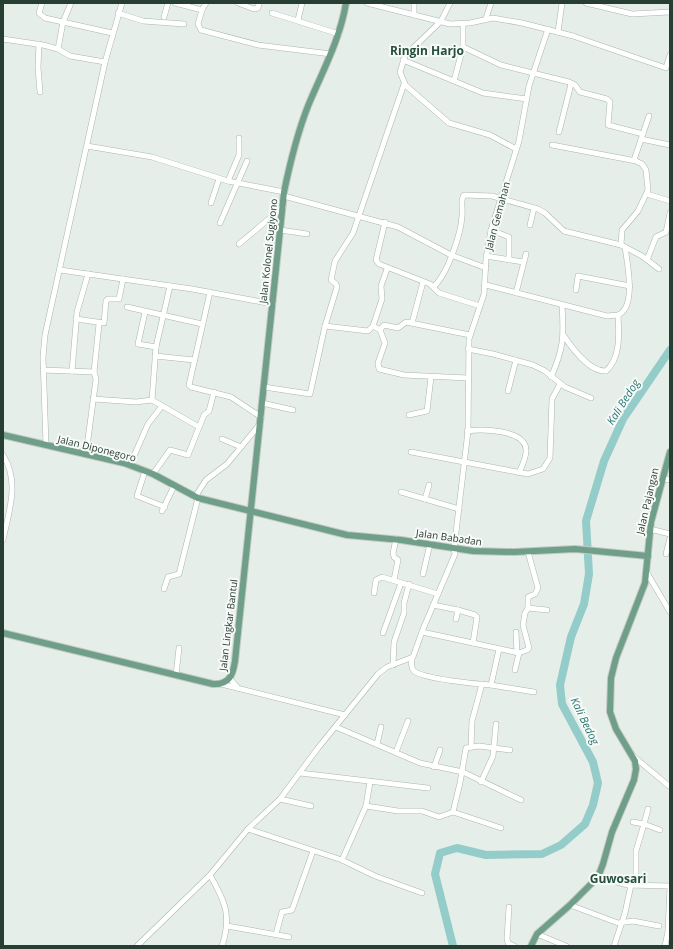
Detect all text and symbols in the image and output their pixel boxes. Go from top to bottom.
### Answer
district label: Ringin Harjo [390,42,464,59]
street label: Jalan Gemahan [481,180,513,253]
street label: Jalan Kolonel Sugiyono [255,198,280,305]
water label: Kali Bedog [603,375,643,427]
street label: Jalan Diponegoro [55,431,138,465]
street label: Jalan Pajangan [632,466,661,537]
street label: Jalan Babadan [414,525,483,549]
street label: Jalan Lingkar Bantul [215,578,241,673]
water label: Kali Bedog [567,695,604,748]
district label: Guwosari [590,870,646,887]

